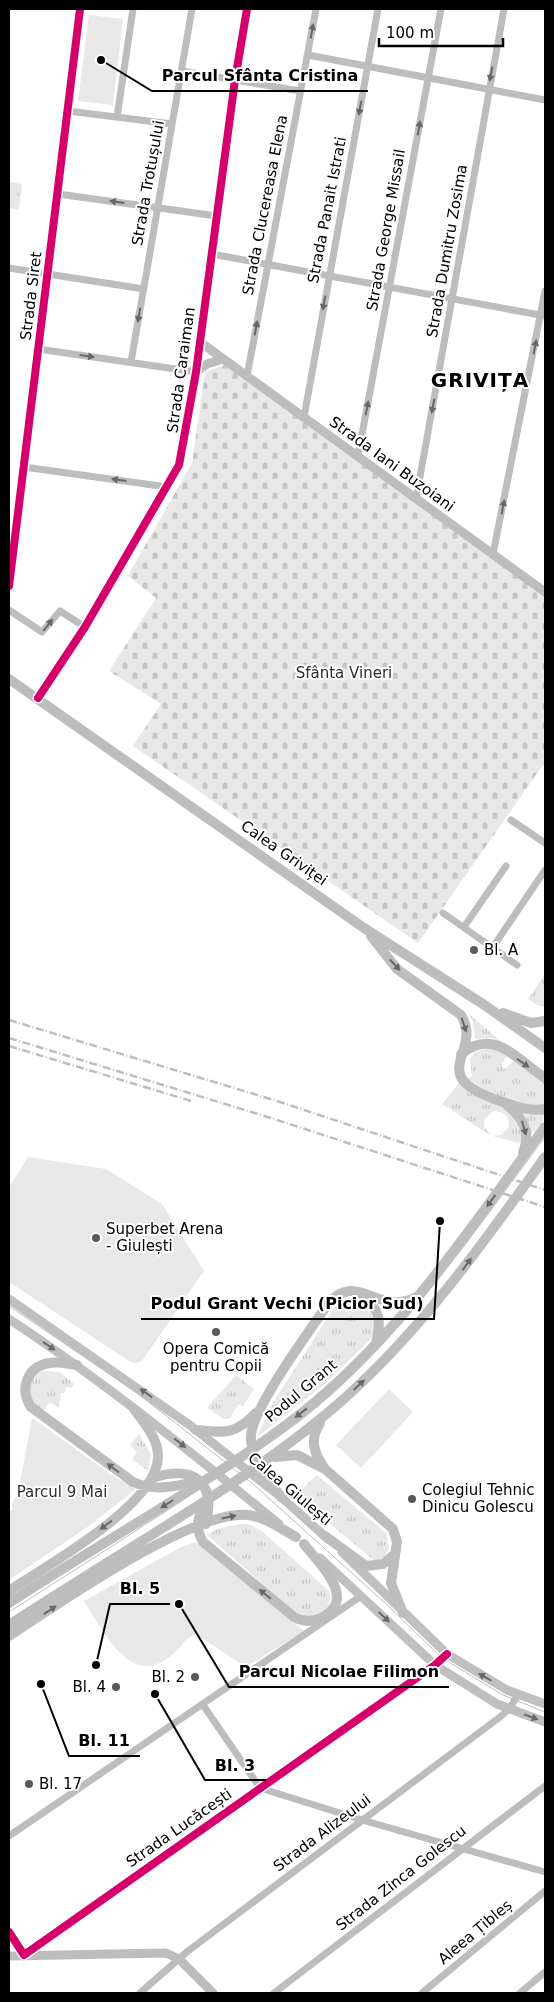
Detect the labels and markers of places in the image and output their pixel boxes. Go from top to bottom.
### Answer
callout: Parcul Sfânta Cristina [152,60,368,91]
place label: Bl. A [484,941,519,959]
marker: Bl. A [468,944,480,956]
place label: Superbet Arena - Giulești [106,1220,223,1255]
marker: Superbet Arena - Giulești [90,1232,102,1244]
callout: Podul Grant Vechi (Picior Sud) [141,1288,434,1319]
marker: Opera Comică pentru Copii [210,1326,222,1338]
place label: Opera Comică pentru Copii [163,1340,269,1375]
place label: Colegiul Tehnic Dinicu Golescu [422,1481,534,1516]
marker: Colegiul Tehnic Dinicu Golescu [406,1493,418,1505]
callout: Bl. 5 [110,1573,170,1604]
callout: Parcul Nicolae Filimon [229,1656,449,1687]
place label: Bl. 2 [151,1668,185,1686]
marker: Bl. 2 [189,1671,201,1683]
place label: Bl. 4 [72,1678,106,1696]
marker: Bl. 4 [110,1681,122,1693]
callout: Bl. 11 [69,1725,140,1756]
callout: Bl. 3 [205,1749,266,1780]
place label: Bl. 17 [39,1775,82,1793]
marker: Bl. 17 [23,1778,35,1790]

